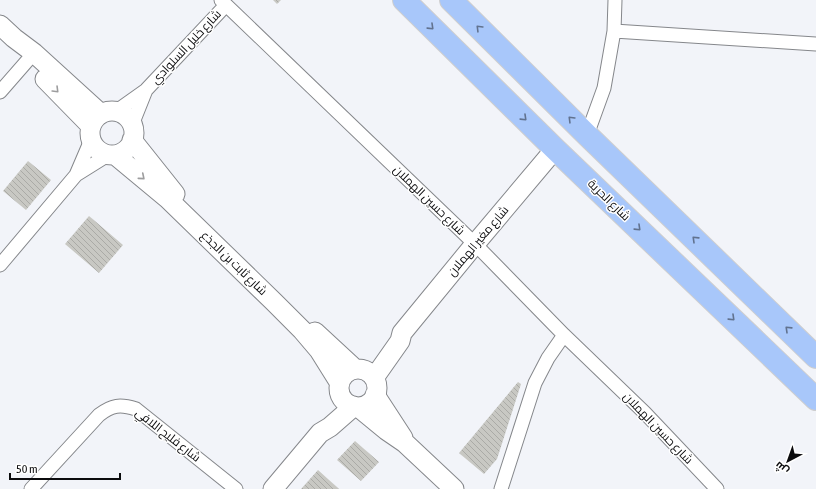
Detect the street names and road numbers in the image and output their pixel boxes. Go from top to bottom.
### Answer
street label: شارع خليل السلوادي [148,7,226,89]
street label: شارع حسين الهملان [390,162,468,238]
street label: شارع الحرية [584,176,633,224]
street label: شارع مغير الهملان [444,203,512,280]
street label: شارع ثابت بن الجذع [197,228,270,299]
street label: شارع حسين الهملان [620,389,696,467]
street label: شارع فليح اللافي [131,405,203,467]

